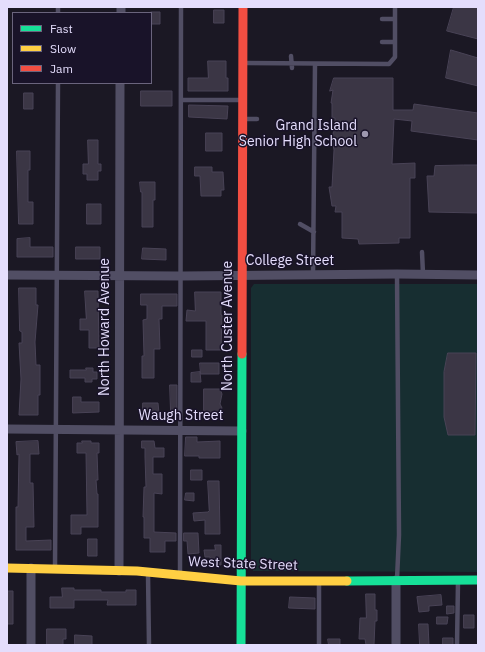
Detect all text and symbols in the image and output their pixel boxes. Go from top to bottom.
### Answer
legend [12,12,152,84]
text: Fast [50,21,73,36]
text: Slow [50,41,76,56]
text: Jam [50,61,73,76]
place label: Grand Island Senior High School [239,118,357,150]
marker: Grand Island Senior High School [360,129,370,139]
street label: College Street [246,253,334,269]
street label: North Howard Avenue [97,258,113,396]
street label: North Custer Avenue [220,261,236,391]
street label: Waugh Street [139,408,223,424]
street label: West State Street [188,554,298,574]

